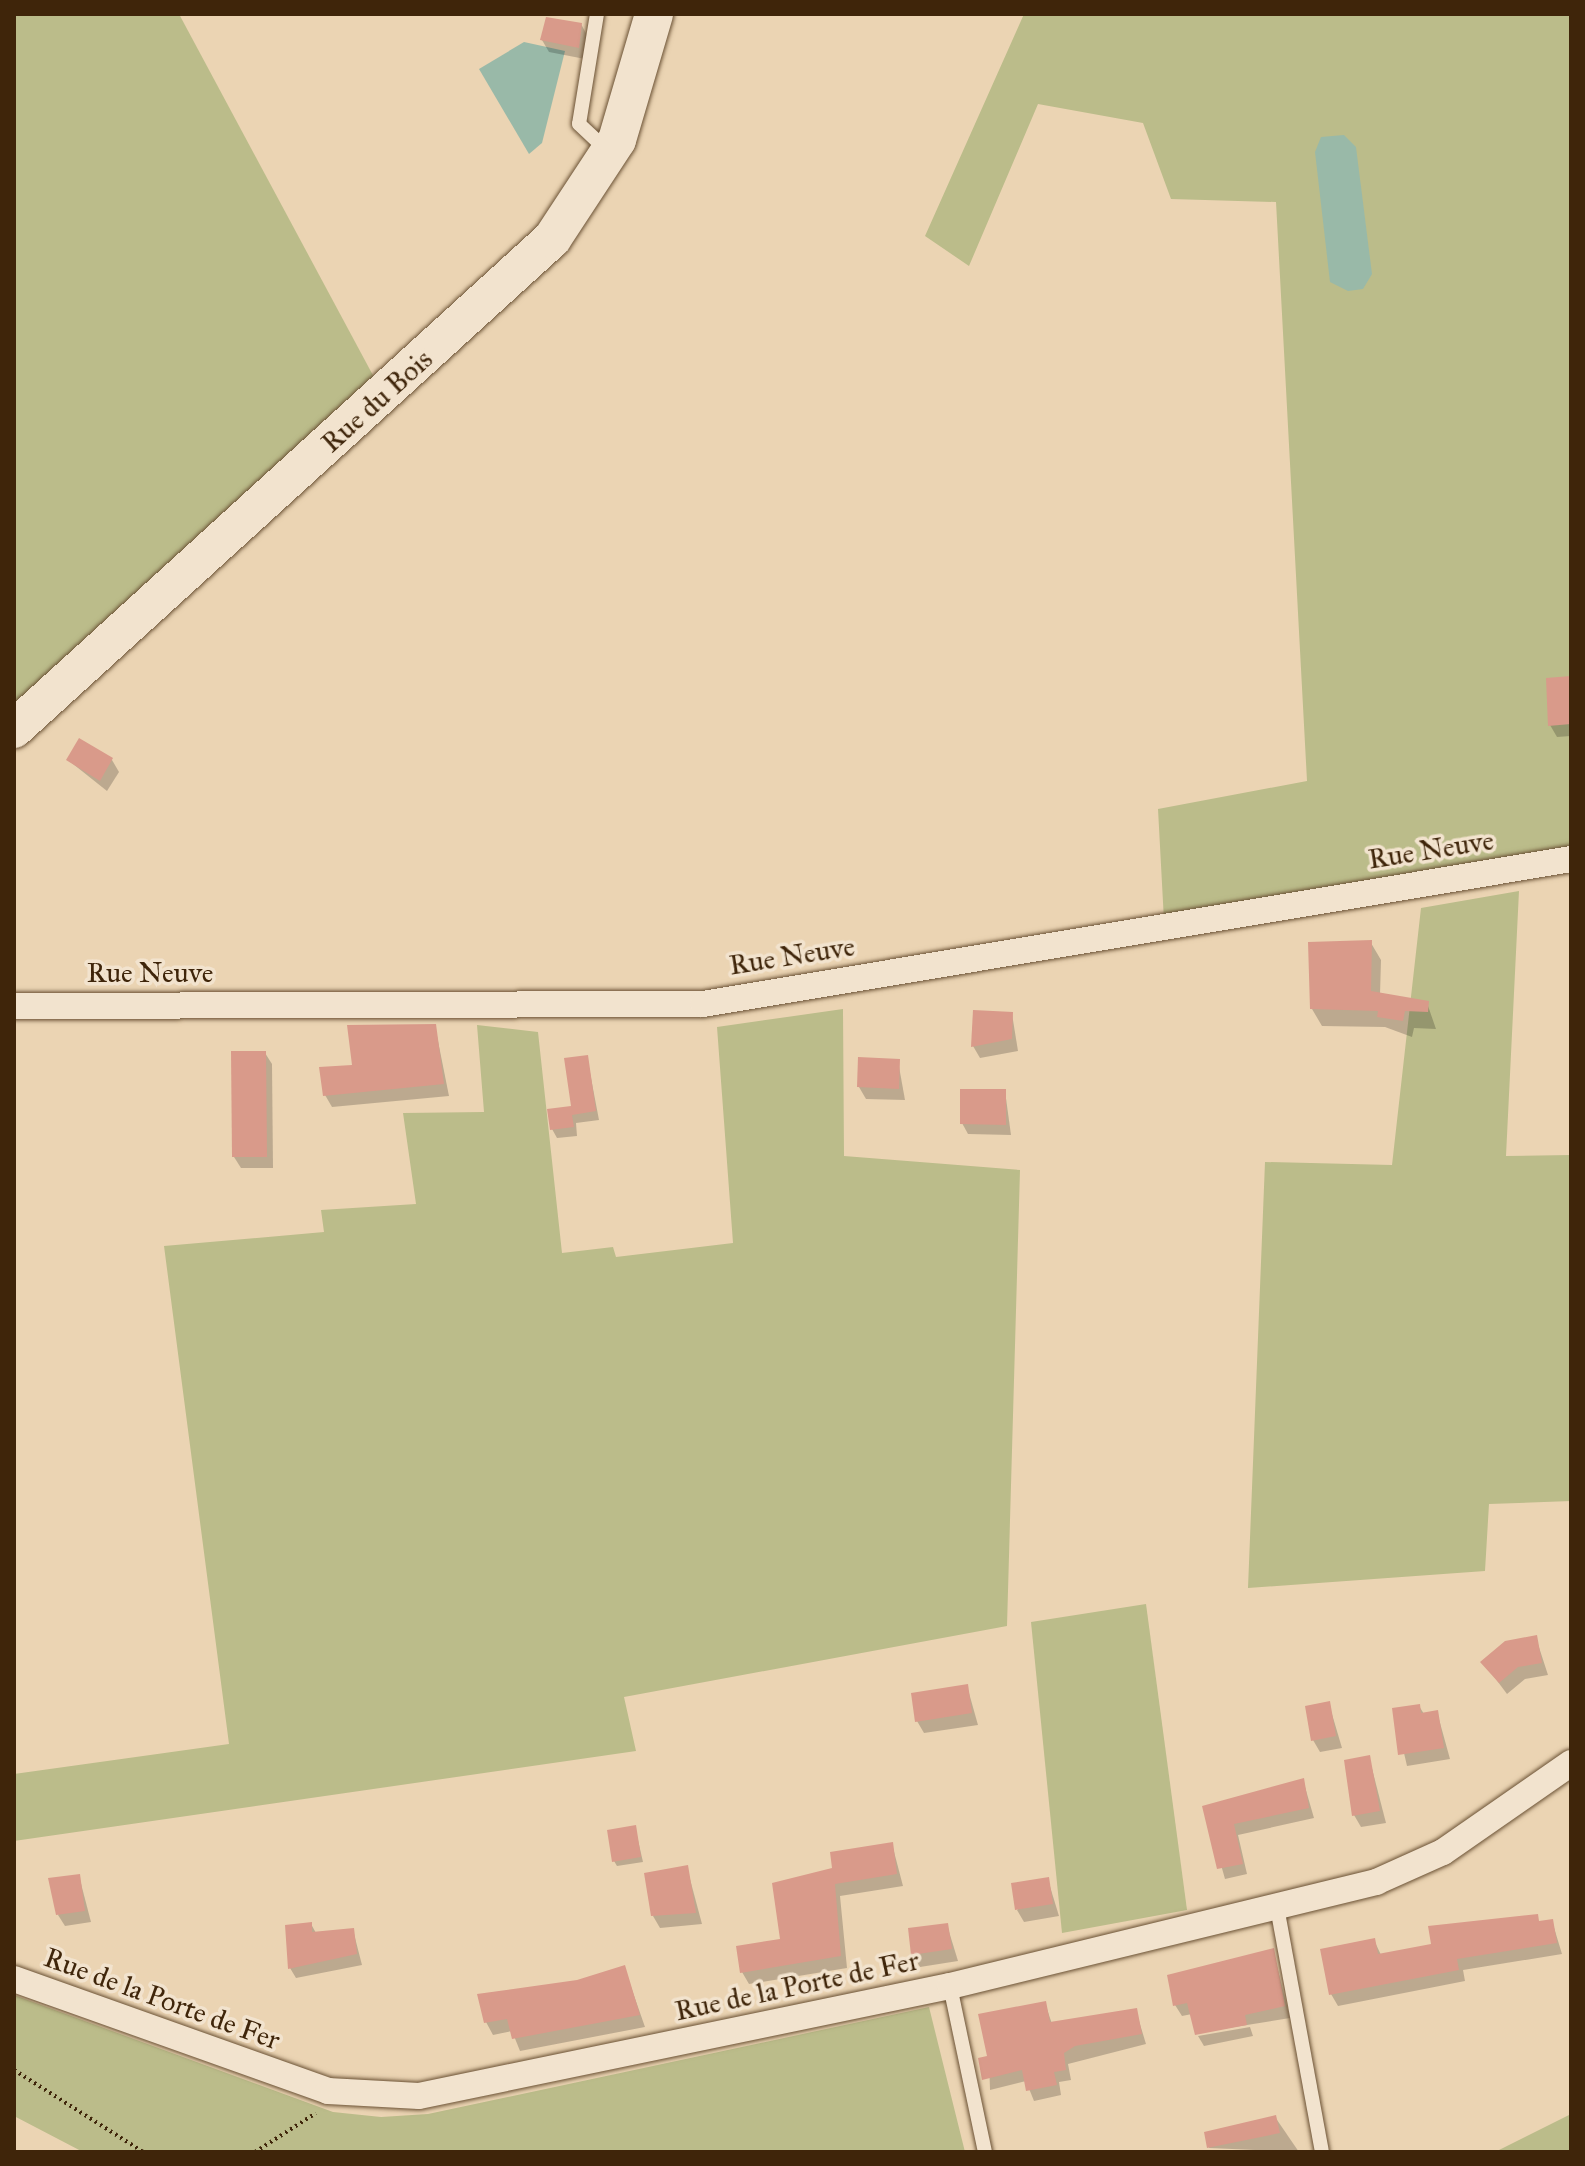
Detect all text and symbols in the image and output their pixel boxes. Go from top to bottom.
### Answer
street label: Rue du Bois [315,342,439,460]
street label: Rue Neuve [1366,824,1496,876]
street label: Rue Neuve [727,930,857,982]
street label: Rue Neuve [87,956,213,990]
street label: Rue de la Porte de Fer [39,1941,285,2057]
street label: Rue de la Porte de Fer [672,1944,922,2028]

